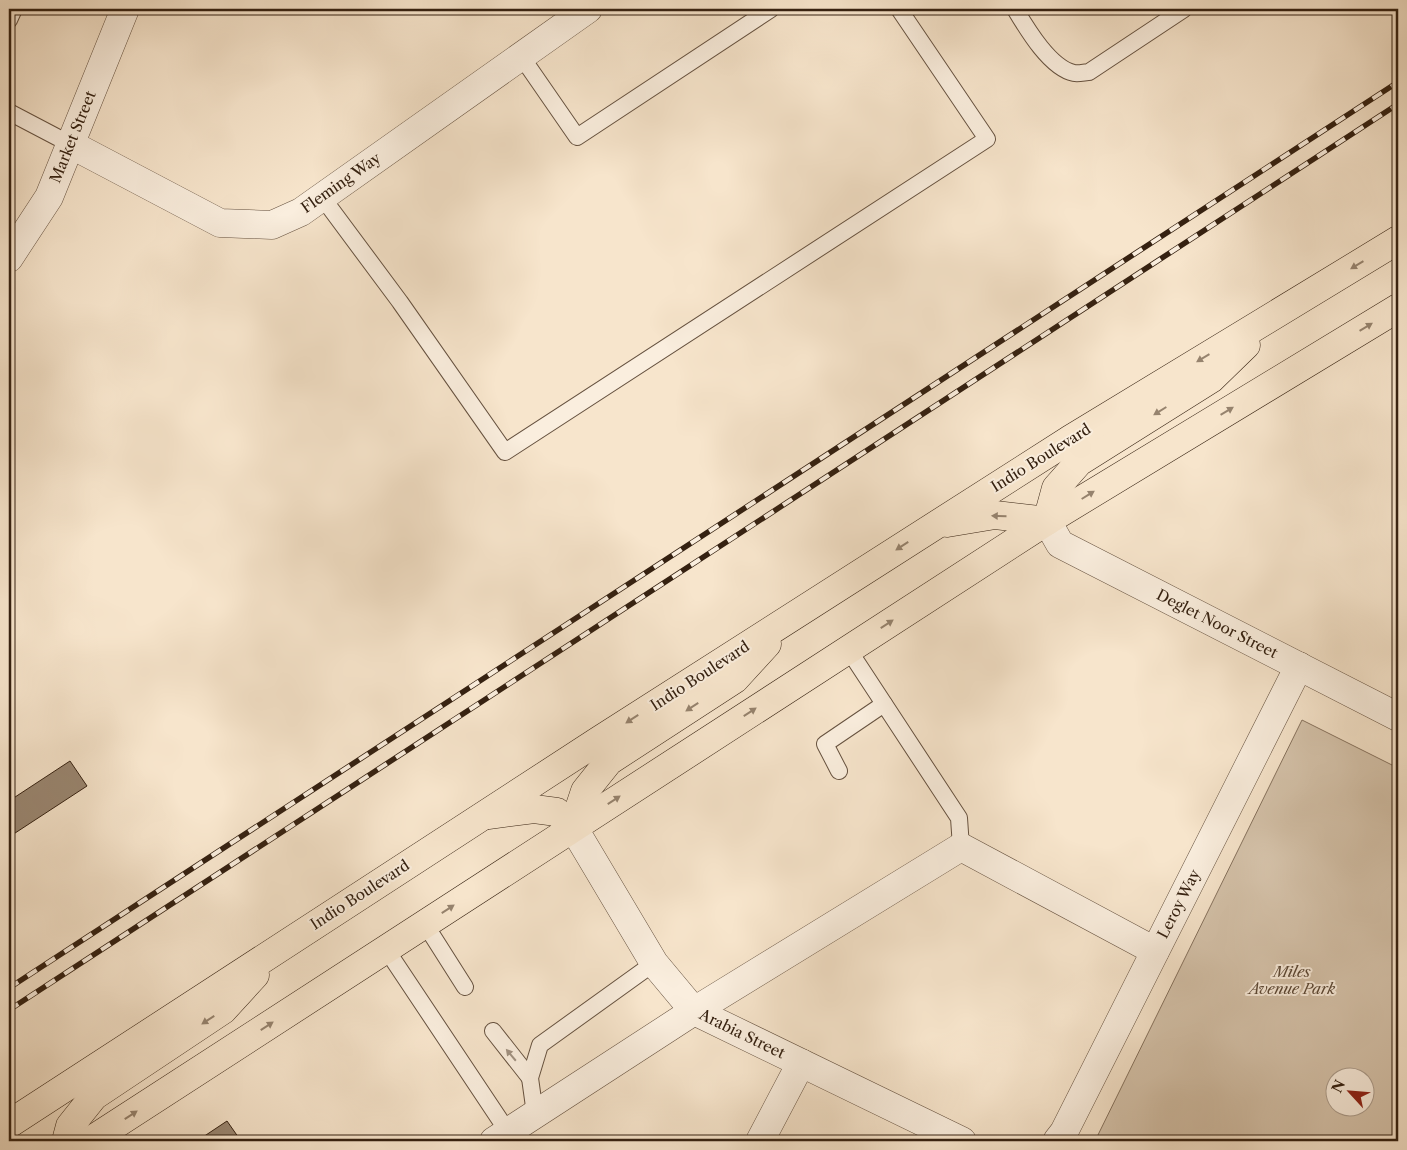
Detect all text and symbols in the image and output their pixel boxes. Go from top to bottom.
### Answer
street label: Market Street [45,87,100,186]
street label: Fleming Way [297,148,385,217]
one-way arrow [1350,261,1363,270]
one-way arrow [1360,322,1373,331]
one-way arrow [1196,354,1209,363]
one-way arrow [1154,406,1167,415]
one-way arrow [1221,406,1234,415]
street label: Indio Boulevard [987,419,1094,496]
one-way arrow [1082,490,1095,500]
one-way arrow [990,512,1006,520]
one-way arrow [895,542,908,551]
street label: Deglet Noor Street [1153,585,1282,663]
one-way arrow [880,619,894,629]
street label: Indio Boulevard [647,636,753,715]
one-way arrow [685,702,698,712]
one-way arrow [744,707,757,717]
one-way arrow [625,714,639,724]
one-way arrow [607,795,621,805]
street label: Indio Boulevard [307,855,413,934]
street label: Leroy Way [1153,865,1204,942]
one-way arrow [441,904,454,914]
park label: Miles Avenue Park [1247,962,1336,998]
street label: Arabia Street [695,1004,789,1063]
one-way arrow [202,1015,215,1025]
one-way arrow [261,1021,274,1031]
one-way arrow [506,1049,517,1061]
north arrow [1324,1068,1374,1118]
text: N [1328,1077,1349,1096]
one-way arrow [124,1110,138,1119]

